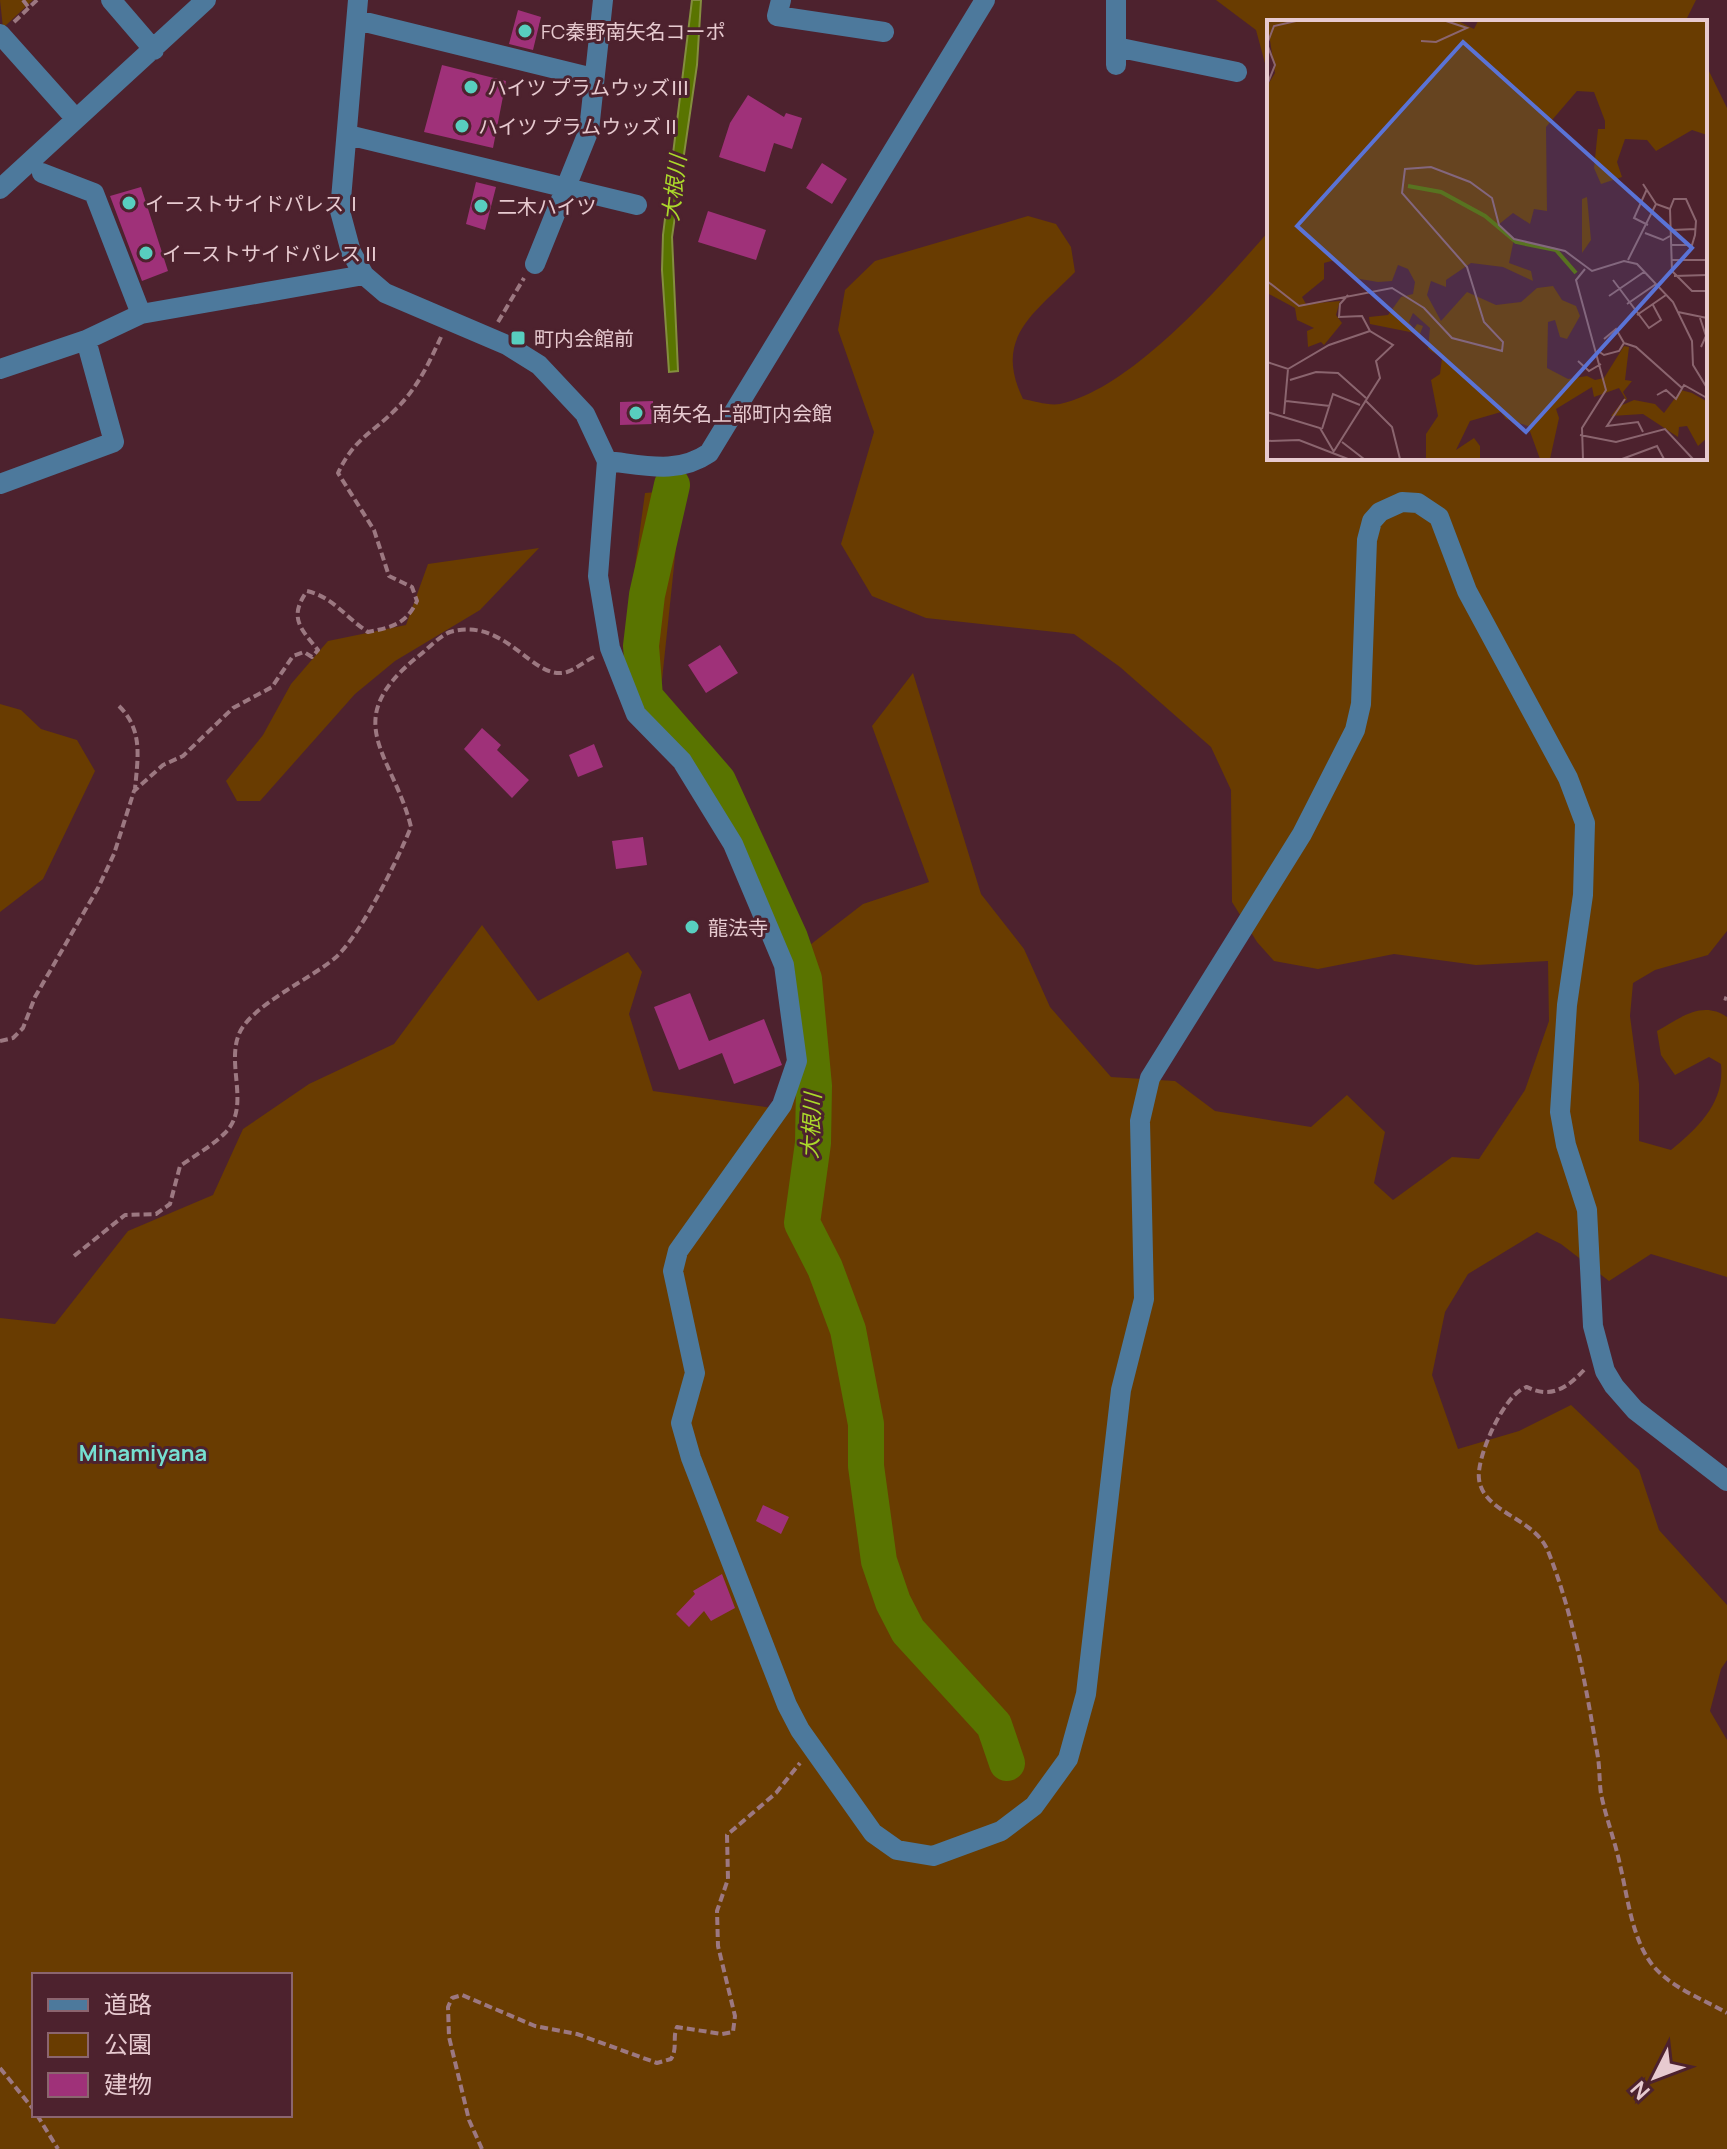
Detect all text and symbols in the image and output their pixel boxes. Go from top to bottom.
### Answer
place label: FC秦野南矢名コーポ [541,18,725,45]
inset map [1267,20,1707,460]
marker: FC秦野南矢名コーポ [516,22,534,40]
place label: ハイツ プラムウッズⅢ [487,74,690,101]
marker: ハイツ プラムウッズⅢ [462,78,480,96]
place label: ハイツ プラムウッズⅡ [478,113,681,140]
marker: ハイツ プラムウッズⅡ [453,117,471,135]
water label: 大根川 [655,151,693,223]
place label: イーストサイドパレスⅠ [145,190,364,217]
place label: 二木ハイツ [497,193,597,220]
marker: イーストサイドパレスⅠ [120,194,138,212]
marker: 二木ハイツ [472,197,490,215]
place label: イーストサイドパレスⅡ [162,240,381,267]
marker: イーストサイドパレスⅡ [137,244,155,262]
place label: 町内会館前 [534,325,634,352]
marker: 町内会館前 [509,329,527,347]
place label: 南矢名上部町内会館 [652,400,832,427]
marker: 南矢名上部町内会館 [627,404,645,422]
place label: 龍法寺 [708,914,768,941]
marker: 龍法寺 [683,918,701,936]
water label: 大根川 [794,1090,828,1160]
district label: Minamiyana [79,1438,207,1468]
legend [32,1973,292,2117]
text: 道路 [104,1987,152,2020]
text: 公園 [104,2027,152,2060]
north arrow [1615,2037,1695,2117]
text: 建物 [104,2067,152,2100]
text: N [1624,2074,1657,2106]

